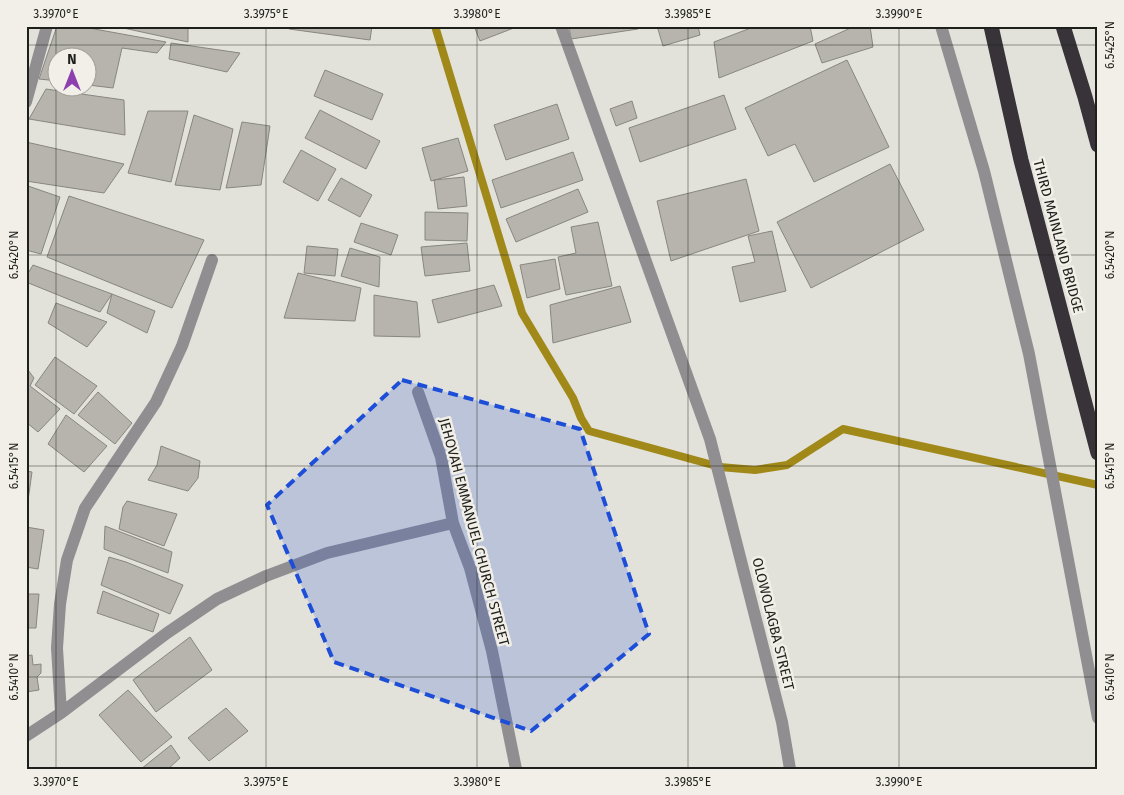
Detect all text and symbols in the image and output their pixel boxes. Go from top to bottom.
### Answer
text: 3.3970°E [33,7,79,21]
text: 3.3975°E [244,7,288,21]
text: 3.3980°E [453,7,501,21]
text: 3.3985°E [665,7,711,21]
text: 3.3990°E [876,7,922,21]
text: 6.5425°N [1103,21,1117,69]
north arrow [48,48,98,98]
text: N [67,51,77,68]
street label: THIRD MAINLAND BRIDGE [1029,157,1087,315]
text: 6.5420°N [7,231,21,279]
text: 6.5420°N [1103,231,1117,279]
street label: JEHOVAH EMMANUEL CHURCH STREET [435,416,513,649]
text: 6.5415°N [7,443,21,489]
text: 6.5415°N [1103,443,1117,489]
street label: OLOWOLAGBA STREET [748,556,798,693]
text: 6.5410°N [7,653,21,701]
text: 6.5410°N [1103,653,1117,701]
text: 3.3970°E [33,775,79,789]
text: 3.3975°E [244,775,288,789]
text: 3.3980°E [453,775,501,789]
text: 3.3985°E [665,775,711,789]
text: 3.3990°E [876,775,922,789]

